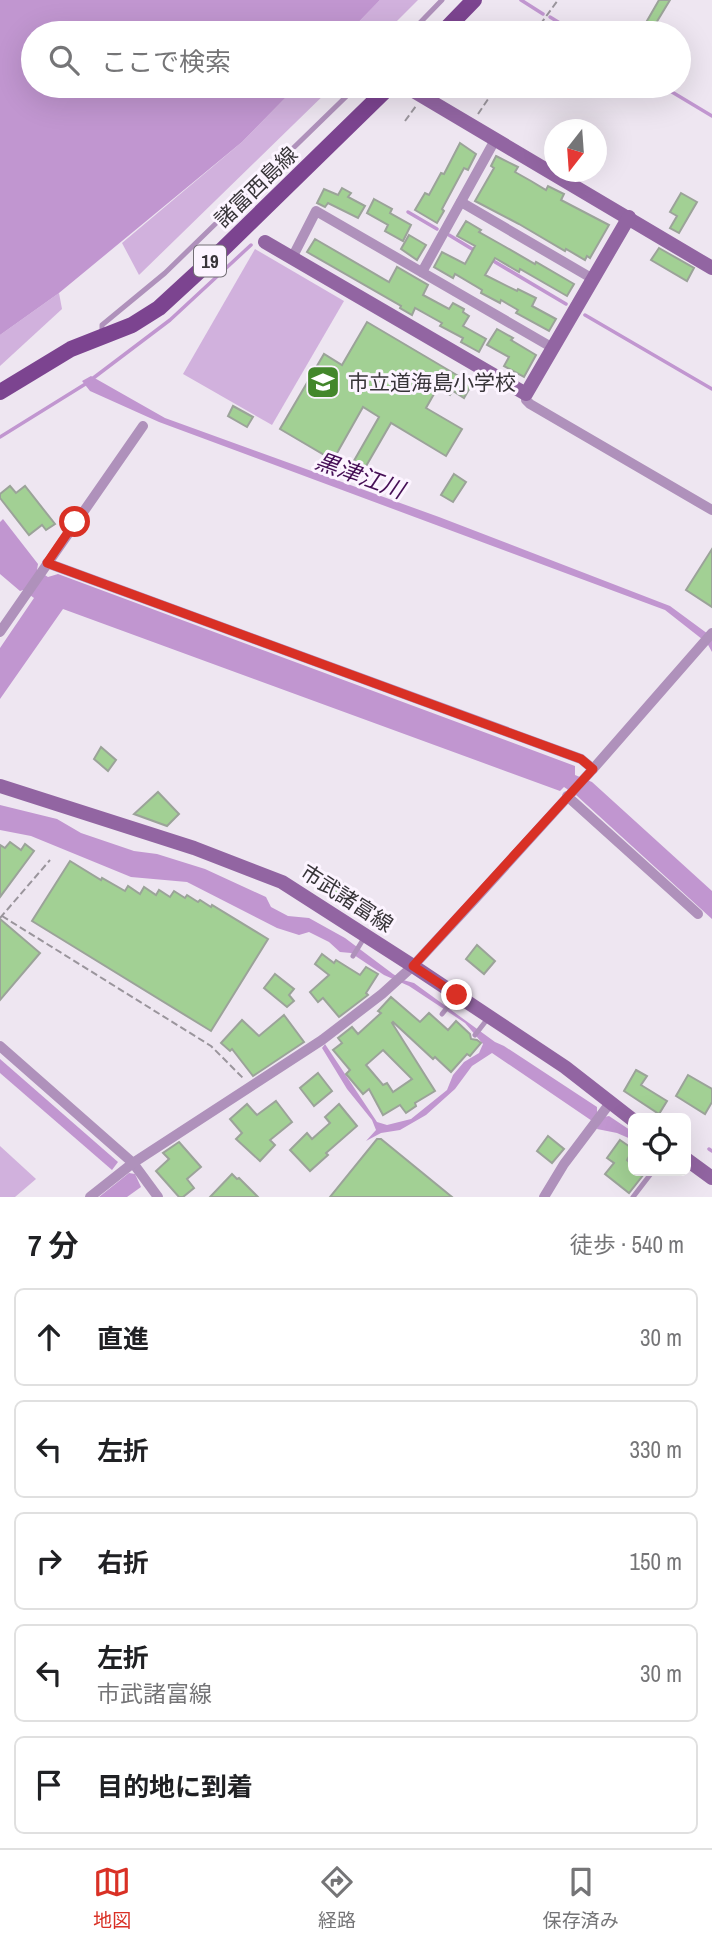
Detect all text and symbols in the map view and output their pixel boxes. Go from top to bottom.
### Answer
search box [21,21,691,98]
icon: search [45,41,83,79]
text: ここで検索 [101,44,231,79]
north arrow [544,119,607,182]
street label: 諸富西島線 [208,140,304,234]
road number: 19 [194,246,226,276]
school or university icon: 市立道海島小学校 [304,363,342,401]
place label: 市立道海島小学校 [348,368,516,397]
water label: 黒津江川 [311,445,411,506]
route start [59,506,90,537]
street label: 市武諸富線 [295,857,399,939]
route end [441,979,472,1010]
map controls [628,1113,691,1176]
button: locate [628,1113,691,1176]
text: 7 分 [28,1225,79,1265]
text: 徒歩 · 540 m [570,1229,684,1260]
icon: ahead [30,1318,68,1356]
text: 直進 [97,1321,149,1356]
text: 30 m [640,1322,682,1353]
icon: left [30,1430,68,1468]
text: 左折 [97,1433,149,1468]
text: 330 m [630,1434,682,1465]
icon: right [30,1542,68,1580]
text: 右折 [97,1545,149,1580]
text: 150 m [630,1546,682,1577]
text: 左折 [97,1640,149,1675]
icon: left [30,1654,68,1692]
text: 30 m [640,1658,682,1689]
text: 市武諸富線 [97,1678,212,1709]
icon: arrive [30,1766,68,1804]
text: 目的地に到着 [97,1769,253,1804]
tab: 地図 [93,1863,131,1933]
tab: 経路 [318,1863,356,1933]
tab: 保存済み [543,1863,619,1933]

